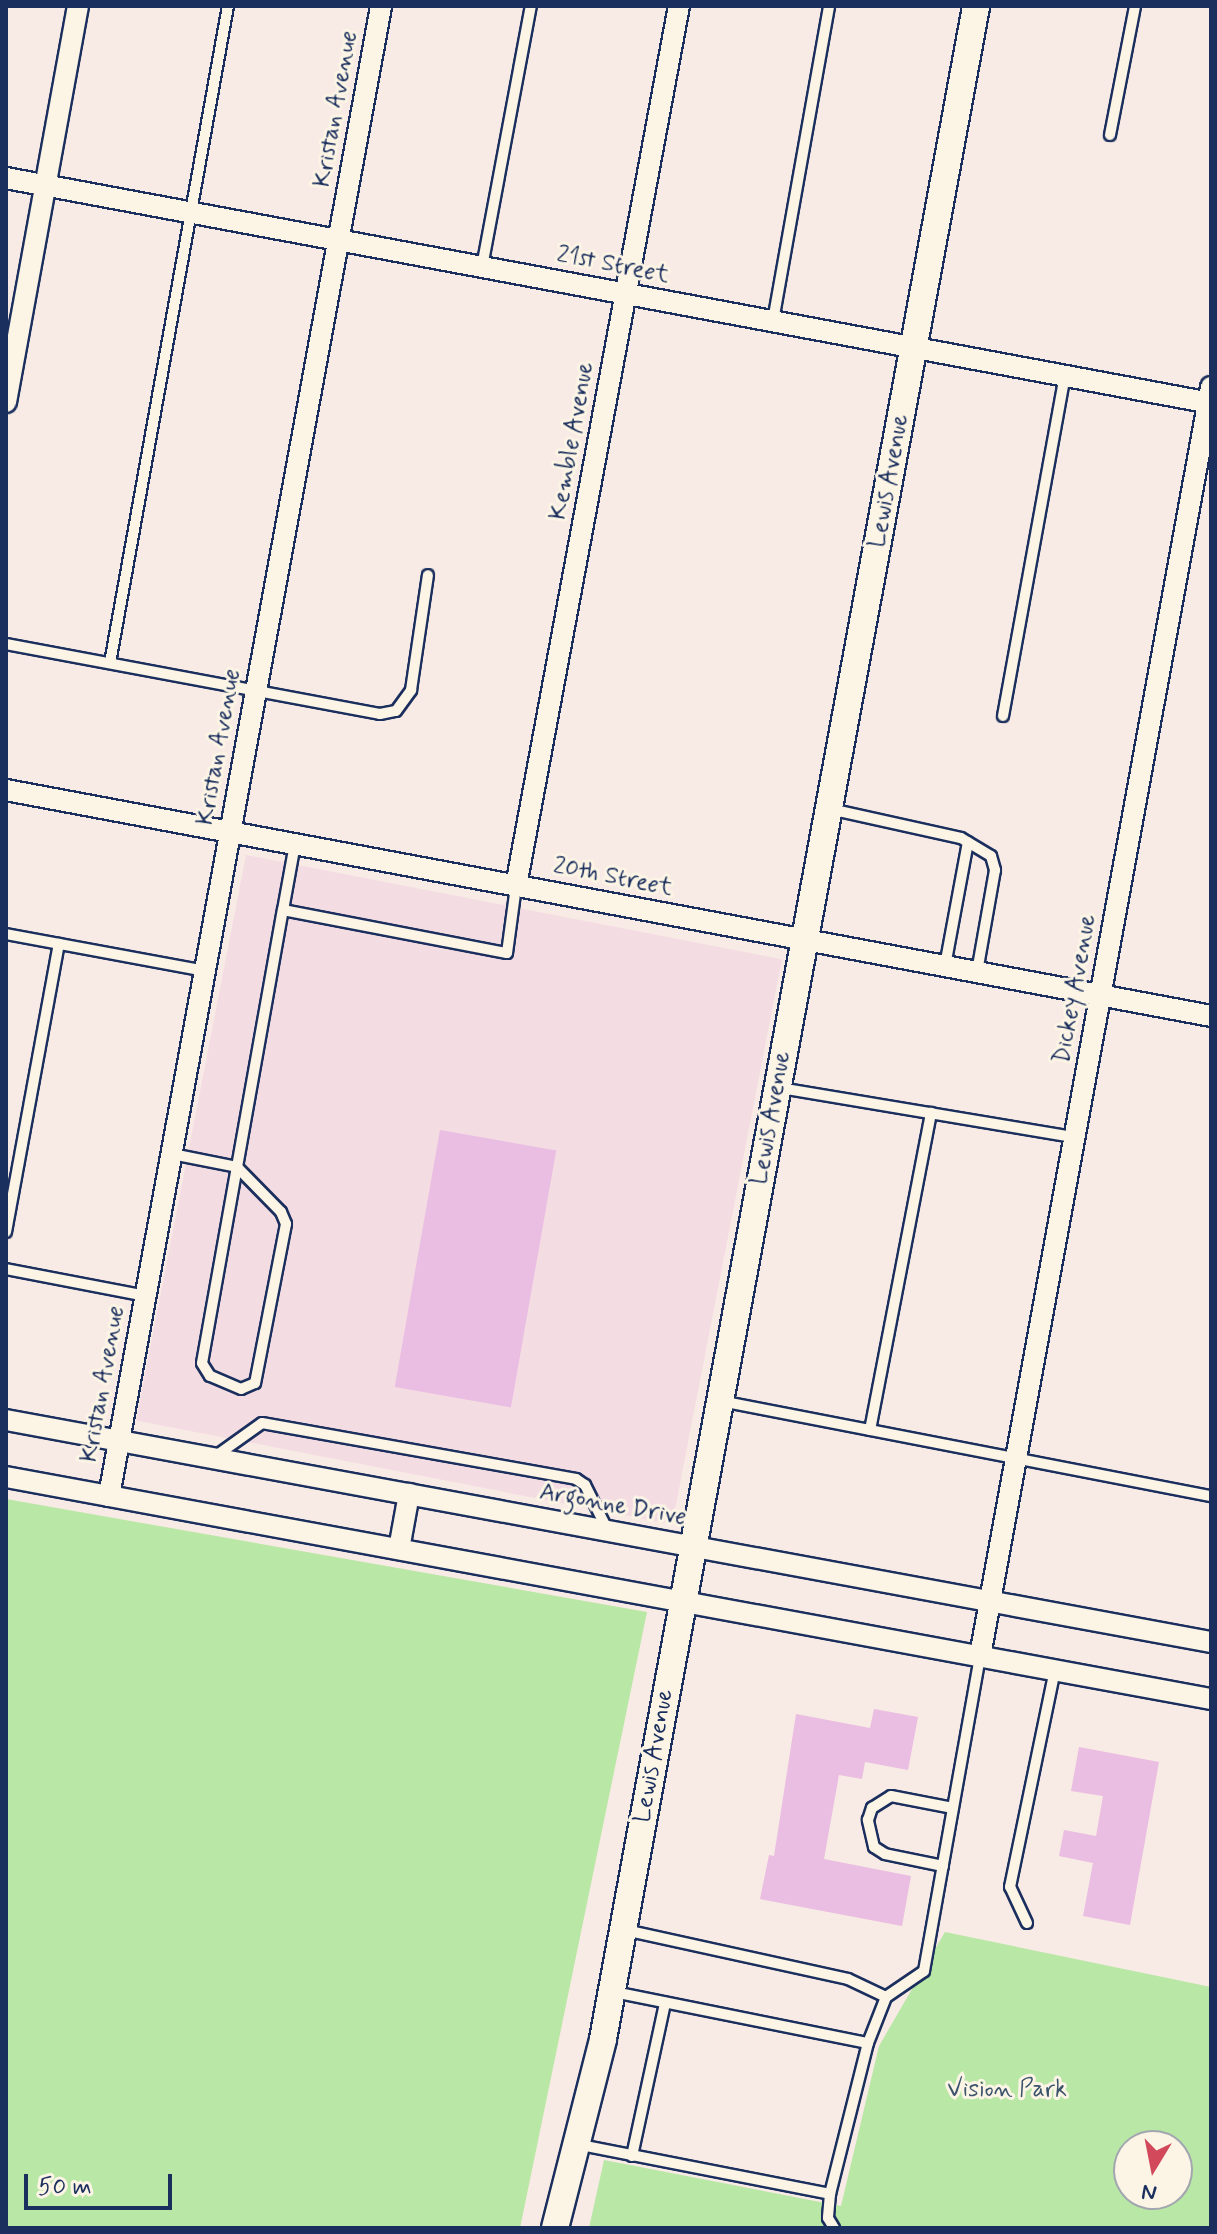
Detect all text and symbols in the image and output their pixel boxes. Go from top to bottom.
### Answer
street label: Kristan Avenue [308,30,364,188]
street label: 21st Street [554,240,672,290]
street label: Kemble Avenue [544,358,600,524]
street label: Lewis Avenue [863,410,915,552]
street label: Kristan Avenue [191,668,247,826]
street label: 20th Street [551,851,675,903]
street label: Dickey Avenue [1048,913,1102,1065]
street label: Lewis Avenue [745,1047,797,1189]
street label: Kristan Avenue [75,1305,131,1463]
street label: Argonne Drive [538,1478,688,1532]
street label: Lewis Avenue [628,1685,680,1827]
park label: Vision Park [947,2076,1067,2104]
north arrow [1113,2130,1193,2210]
scale bar [28,2158,176,2208]
text: 50 m [38,2172,92,2203]
text: N [1140,2177,1159,2207]

